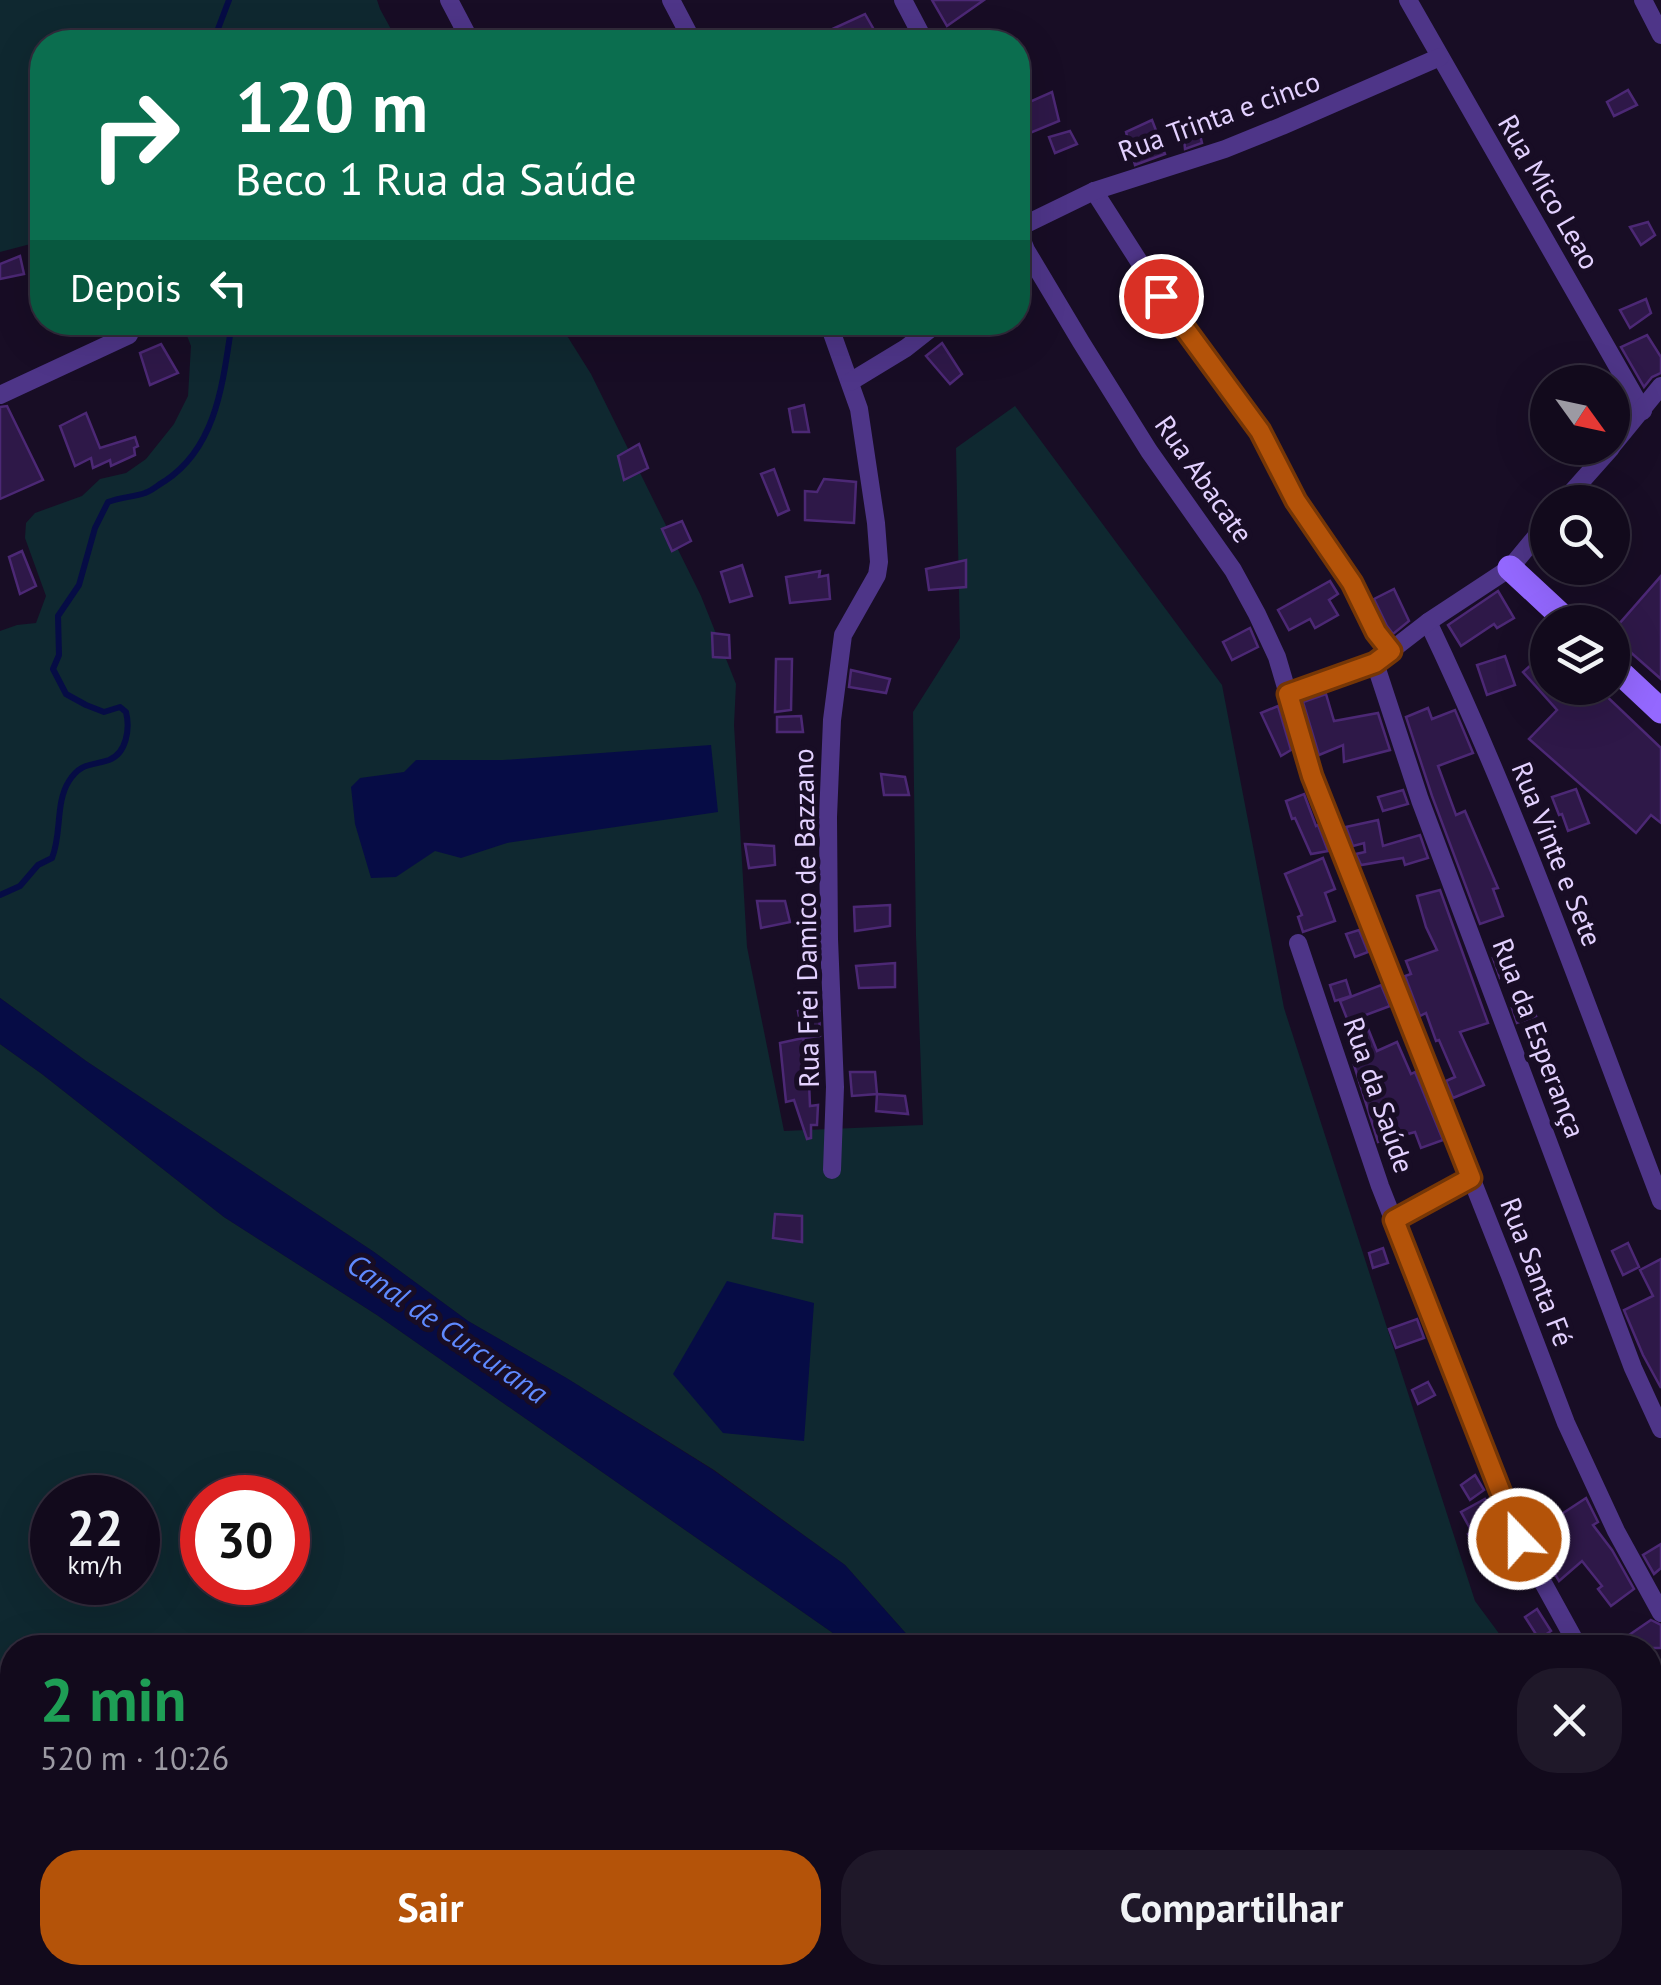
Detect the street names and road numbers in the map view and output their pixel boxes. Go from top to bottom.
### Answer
street label: Rua Trinta e cinco [1113,62,1325,169]
street label: Rua Mico Leao [1490,108,1609,276]
street label: Rua Abacate [1147,408,1262,550]
street label: Rua Frei Damico de Bazzano [784,748,827,1088]
street label: Rua Vinte e Sete [1504,756,1611,952]
street label: Rua da Esperança [1484,933,1594,1143]
street label: Rua da Saúde [1336,1012,1423,1178]
street label: Rua Santa Fé [1492,1192,1583,1351]

